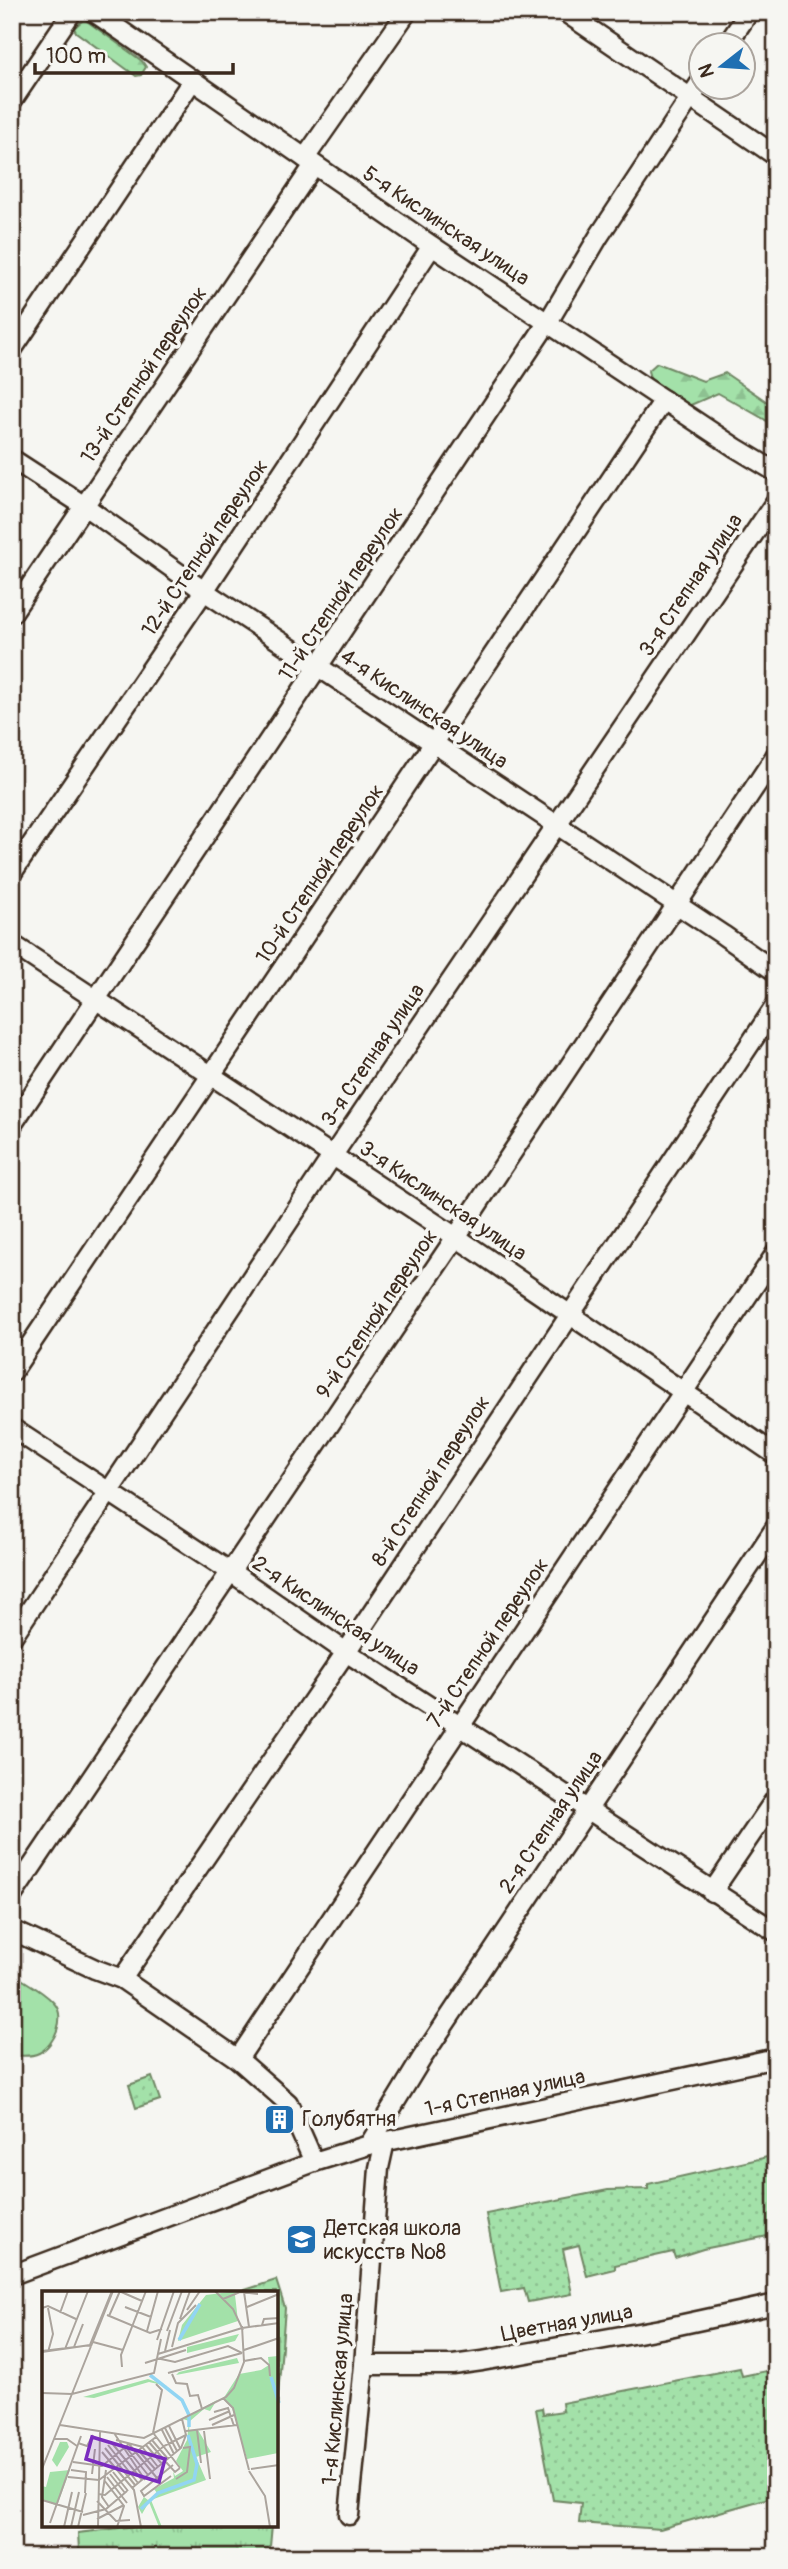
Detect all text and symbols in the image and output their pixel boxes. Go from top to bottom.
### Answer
scale bar [35,32,233,76]
north arrow [686,32,756,102]
text: 100 m [46,43,106,70]
text: N [693,61,720,80]
street label: 5-я Кислинская улица [357,160,535,292]
street label: 13-й Степной переулок [75,281,213,469]
street label: 12-й Степной переулок [136,454,274,642]
street label: 11-й Степной переулок [273,502,409,686]
street label: 3-я Степная улица [633,508,749,662]
street label: 4-я Кислинская улица [335,643,513,775]
street label: 10-й Степной переулок [250,779,390,969]
street label: 3-я Степная улица [315,978,431,1132]
street label: 3-я Кислинская улица [354,1135,532,1267]
street label: 9-й Степной переулок [310,1224,444,1404]
street label: 8-й Степной переулок [366,1390,496,1572]
street label: 2-я Кислинская улица [247,1550,425,1682]
street label: 7-й Степной переулок [421,1553,555,1733]
street label: 2-я Степная улица [493,1745,609,1899]
street label: 1-я Степная улица [422,2063,588,2123]
building icon: Голубятня [262,2102,296,2136]
place label: Голубятня [302,2106,396,2133]
place label: Детская школа искусств №8 [323,2215,461,2266]
school or university icon: Детская школа искусств №8 [284,2223,318,2257]
inset map [42,2291,278,2527]
street label: 1-я Кислинская улица [316,2292,360,2486]
street label: Цветная улица [499,2298,635,2348]

